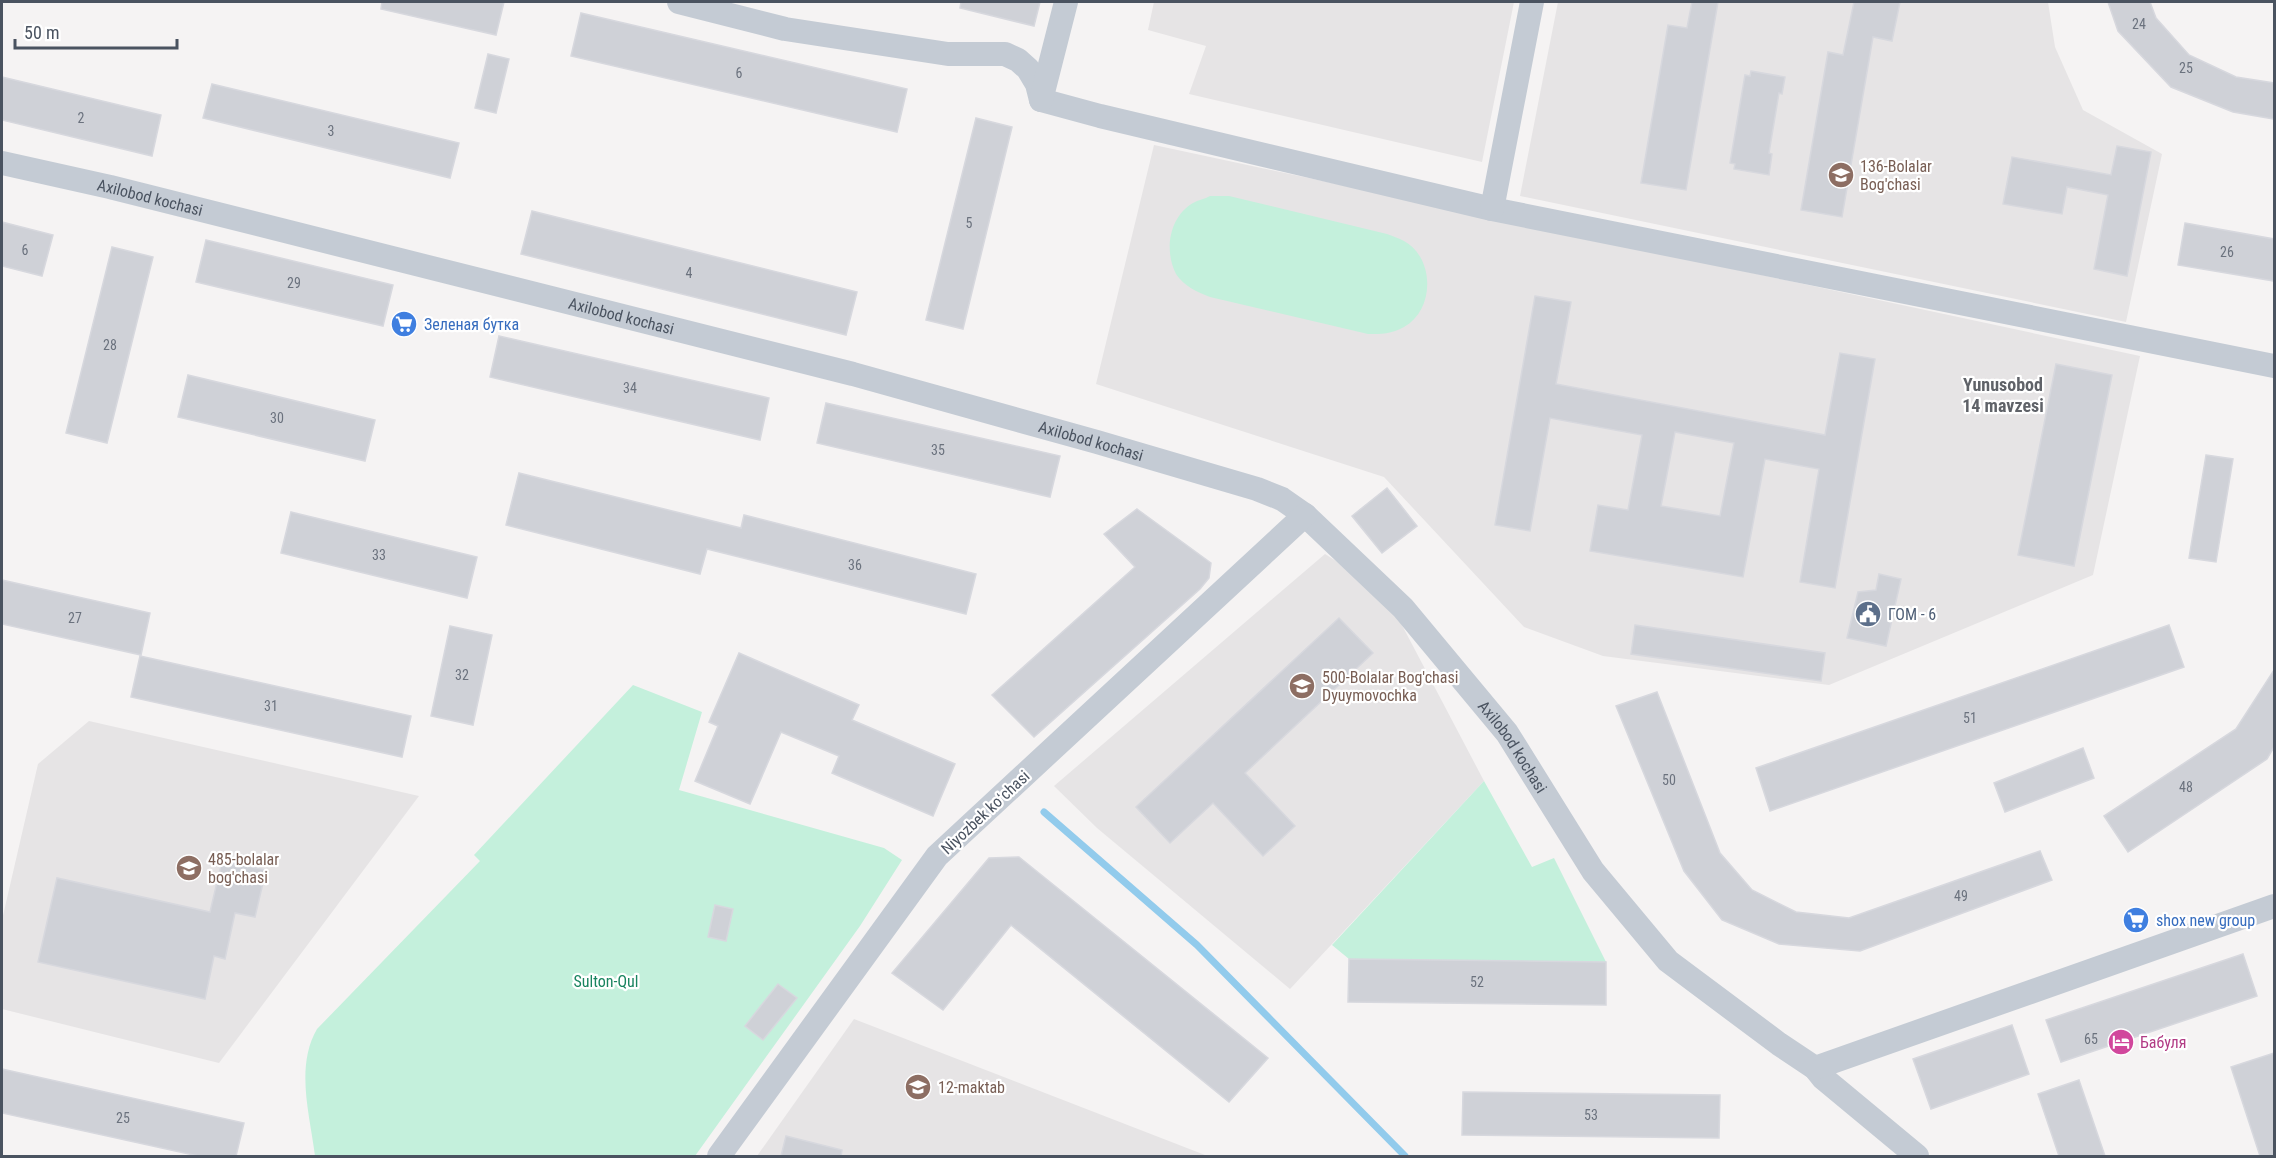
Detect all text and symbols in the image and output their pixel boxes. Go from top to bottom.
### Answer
scale bar [15,12,177,50]
house number: 24 [2132,16,2146,32]
text: 50 m [24,22,59,43]
house number: 25 [2179,60,2193,76]
house number: 6 [736,65,743,81]
house number: 2 [78,110,85,126]
house number: 3 [328,123,334,139]
place label: 136-Bolalar Bog'chasi [1860,157,1932,194]
school or university icon: 136-Bolalar Bog'chasi [1826,160,1856,190]
street label: Axilobod kochasi [95,175,205,220]
house number: 5 [966,215,973,231]
house number: 6 [22,242,29,258]
house number: 26 [2220,244,2234,260]
house number: 4 [686,265,693,281]
house number: 29 [287,275,301,291]
street label: Axilobod kochasi [567,294,676,339]
supermarket icon: Зеленая бутка [389,309,419,339]
place label: Зеленая бутка [424,315,519,334]
house number: 28 [103,337,117,353]
district label: Yunusobod 14 mavzesi [1962,374,2044,416]
house number: 34 [623,380,637,396]
house number: 30 [270,410,284,426]
street label: Axilobod kochasi [1036,417,1146,465]
house number: 35 [931,442,945,458]
house number: 33 [372,547,386,563]
house number: 36 [848,557,862,573]
public building icon: ГОМ - 6 [1853,599,1883,629]
place label: ГОМ - 6 [1888,605,1936,624]
house number: 27 [68,610,82,626]
house number: 32 [455,667,469,683]
place label: 500-Bolalar Bog'chasi Dyuymovochka [1322,668,1458,705]
school or university icon: 500-Bolalar Bog'chasi Dyuymovochka [1287,671,1317,701]
street label: Axilobod kochasi [1474,697,1551,796]
house number: 31 [264,698,278,714]
house number: 51 [1963,710,1977,726]
street label: Niyozbek koʻchasi [937,767,1033,858]
house number: 50 [1662,772,1676,788]
house number: 48 [2179,779,2193,795]
place label: 485-bolalar bog'chasi [208,850,279,887]
school or university icon: 485-bolalar bog'chasi [174,853,204,883]
house number: 49 [1954,888,1968,904]
supermarket icon: shox new group [2121,905,2151,935]
place label: shox new group [2156,911,2255,930]
park label: Sulton-Qul [573,972,639,991]
house number: 52 [1470,974,1484,990]
hotel icon: Бабуля [2106,1027,2136,1057]
house number: 65 [2084,1031,2098,1047]
place label: Бабуля [2140,1033,2186,1052]
school or university icon: 12-maktab [903,1072,933,1102]
place label: 12-maktab [938,1078,1005,1097]
house number: 53 [1584,1107,1598,1123]
house number: 25 [116,1110,130,1126]

